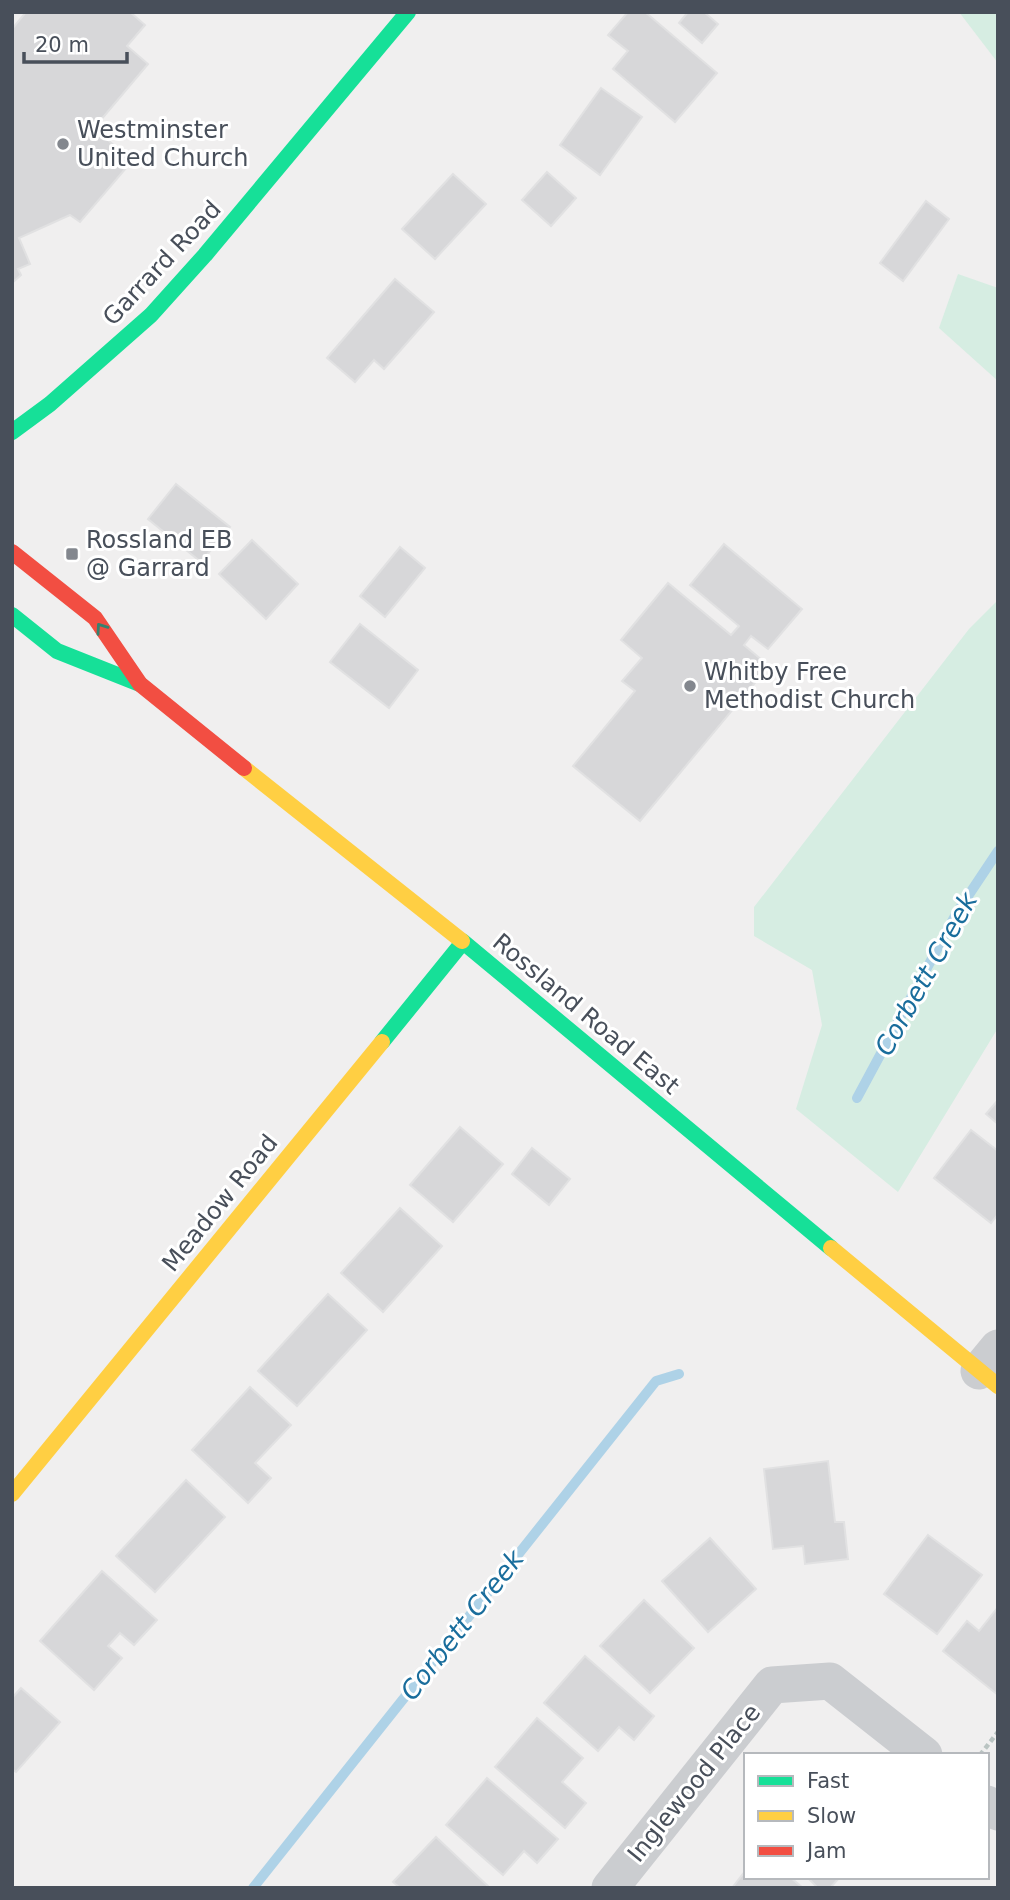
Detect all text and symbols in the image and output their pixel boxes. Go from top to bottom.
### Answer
scale bar [24,21,128,65]
text: 20 m [35,33,89,57]
place label: Westminster United Church [77,116,248,172]
marker: Westminster United Church [55,136,71,152]
street label: Garrard Road [97,195,227,331]
place label: Rossland EB @ Garrard [86,526,232,582]
marker: Rossland EB @ Garrard [64,546,80,562]
one-way arrow [97,623,109,636]
place label: Whitby Free Methodist Church [704,658,915,714]
marker: Whitby Free Methodist Church [682,678,698,694]
water label: Corbett Creek [869,886,984,1061]
street label: Rossland Road East [487,928,685,1100]
street label: Meadow Road [156,1129,284,1277]
water label: Corbett Creek [394,1543,530,1706]
street label: Inglewood Place [622,1699,766,1867]
legend [744,1753,989,1879]
text: Fast [807,1769,849,1793]
text: Slow [807,1804,856,1828]
text: Jam [805,1839,847,1863]

